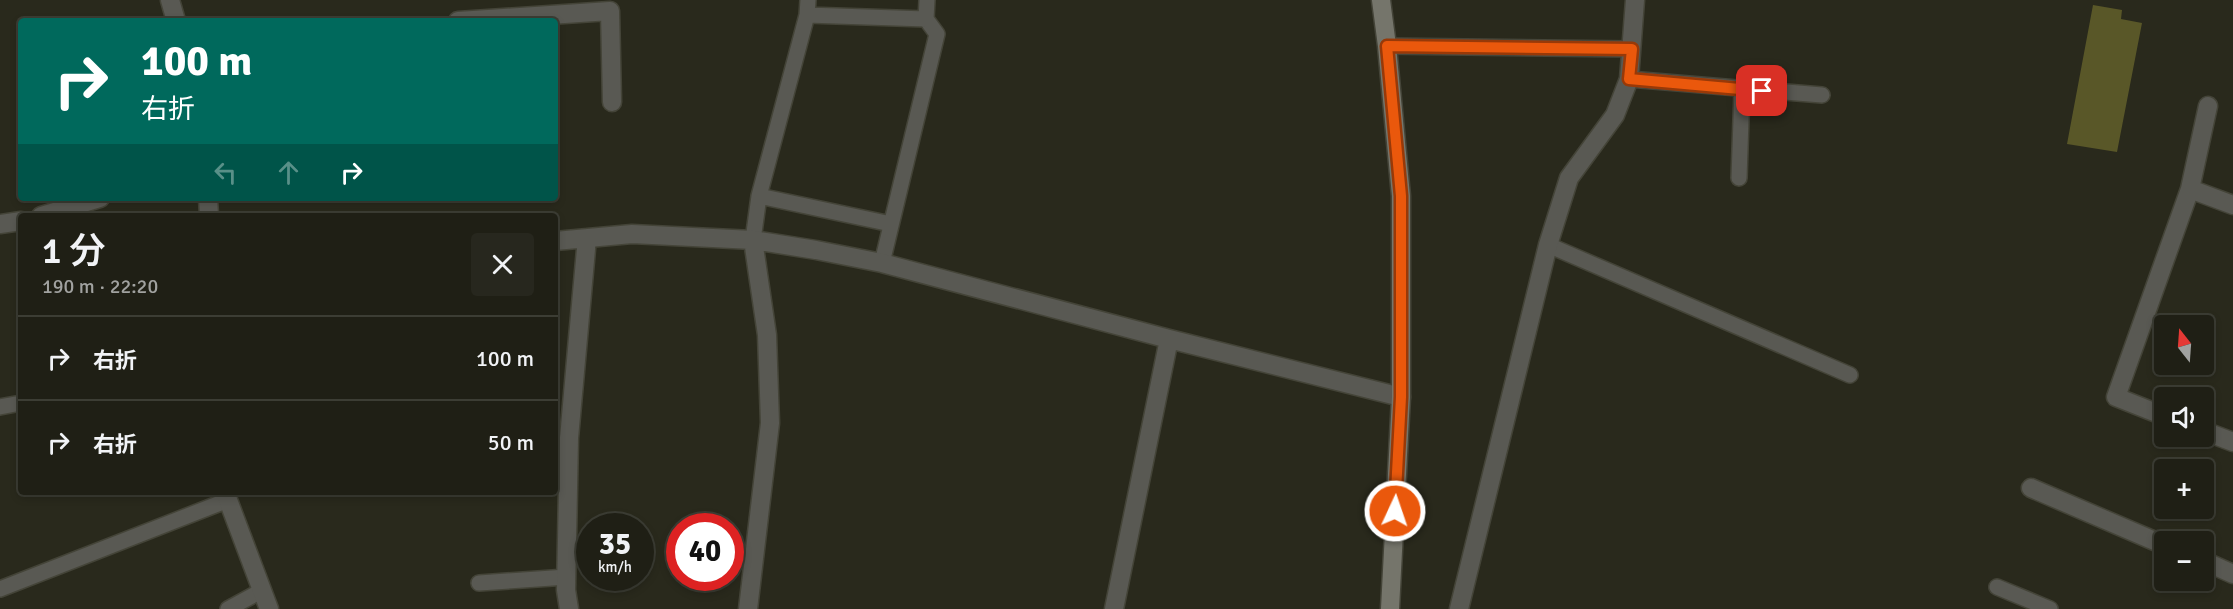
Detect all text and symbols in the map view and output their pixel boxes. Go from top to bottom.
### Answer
text: 100 m [141,36,252,87]
icon: right [42,42,120,120]
pin [1736,65,1787,116]
icon: arrive [1745,74,1778,107]
text: 右折 [141,93,195,126]
icon: left [209,156,242,189]
icon: ahead [272,156,305,189]
icon: right [335,156,368,189]
text: 1 分 [42,229,105,274]
button: close [471,233,534,296]
text: 190 m · 22:20 [42,274,158,299]
north arrow [2154,315,2214,375]
map controls [2154,315,2214,591]
icon: right [42,342,75,375]
text: 100 m [476,345,534,372]
text: 右折 [93,347,137,374]
button: sound [2154,387,2214,447]
icon: right [42,426,75,459]
text: 50 m [488,429,534,456]
text: 右折 [93,431,137,458]
button: + [2154,459,2214,519]
position arrow [1363,479,1427,543]
speed limit sign: 40 [666,513,744,591]
text: 35 [599,526,631,563]
button: − [2154,531,2214,591]
text: km/h [598,558,632,576]

